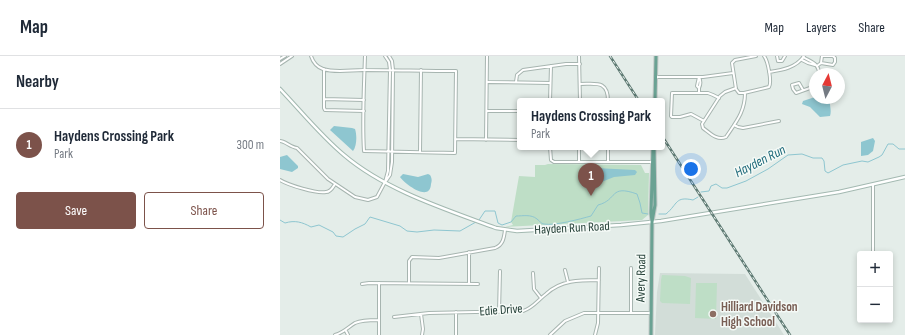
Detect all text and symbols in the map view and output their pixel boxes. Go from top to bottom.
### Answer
text: Map [20,16,48,39]
text: Map [764,19,784,36]
text: Layers [806,19,836,36]
text: Share [858,19,885,36]
north arrow [809,68,845,104]
text: Nearby [16,72,59,92]
popup [517,98,665,150]
text: Haydens Crossing Park [531,107,651,126]
text: Park [531,126,550,142]
text: Haydens Crossing Park [54,127,174,146]
text: 1 [26,137,32,153]
text: 300 m [237,137,264,153]
water label: Hayden Run [732,141,788,181]
text: Park [54,146,73,162]
your location [681,159,701,179]
pin: 1 [578,163,604,196]
button: Save [16,192,136,229]
button: Share [144,192,264,229]
street label: Hayden Run Road [534,218,610,238]
map controls [857,251,893,323]
button: + [857,251,893,287]
street label: Avery Road [633,254,649,303]
button: − [857,287,893,323]
place label: Hilliard Davidson High School [721,299,798,330]
street label: Edie Drive [479,301,523,319]
marker: Hilliard Davidson High School [708,309,718,319]

